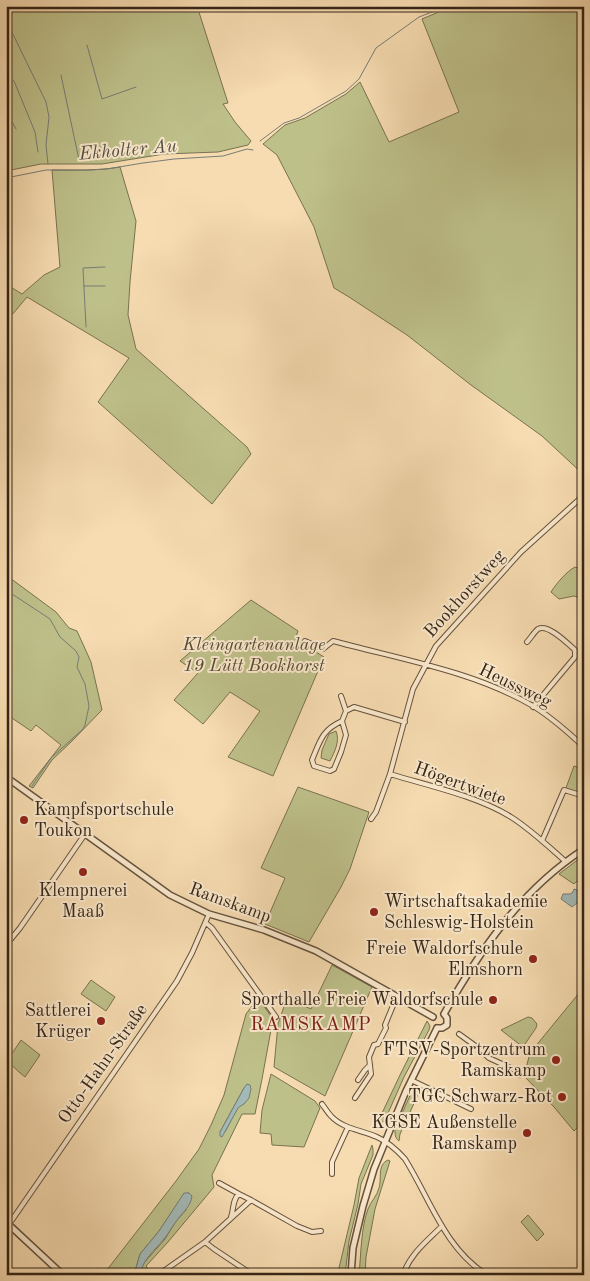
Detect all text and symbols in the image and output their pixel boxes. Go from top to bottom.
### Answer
water label: Ekholter Au [77,137,178,165]
street label: Bookhorstweg [421,547,509,641]
park label: Kleingartenanlage 19 Lütt Bookhorst [182,636,325,675]
street label: Heussweg [476,661,555,711]
street label: Högertwiete [412,759,508,809]
place label: Kampfsportschule Toukon [34,801,174,840]
marker: Kampfsportschule Toukon [18,814,30,826]
marker: Klempnerei Maaß [77,866,89,878]
street label: Ramskamp [187,880,273,926]
place label: Klempnerei Maaß [39,882,128,921]
place label: Wirtschaftsakademie Schleswig-Holstein [384,893,548,932]
marker: Wirtschaftsakademie Schleswig-Holstein [368,906,380,918]
place label: Freie Waldorfschule Elmshorn [366,940,523,979]
marker: Freie Waldorfschule Elmshorn [527,953,539,965]
place label: Sporthalle Freie Waldorfschule [241,991,483,1009]
marker: Sporthalle Freie Waldorfschule [487,994,499,1006]
street label: Otto-Hahn-Straße [55,1001,151,1127]
place label: Sattlerei Krüger [25,1002,92,1041]
marker: Sattlerei Krüger [95,1015,107,1027]
district label: RAMSKAMP [250,1016,372,1035]
place label: FTSV-Sportzentrum Ramskamp [383,1041,546,1080]
marker: FTSV-Sportzentrum Ramskamp [550,1054,562,1066]
place label: TGC Schwarz-Rot [408,1088,552,1106]
marker: TGC Schwarz-Rot [556,1091,568,1103]
place label: KGSE Außenstelle Ramskamp [371,1114,517,1153]
marker: KGSE Außenstelle Ramskamp [521,1127,533,1139]

